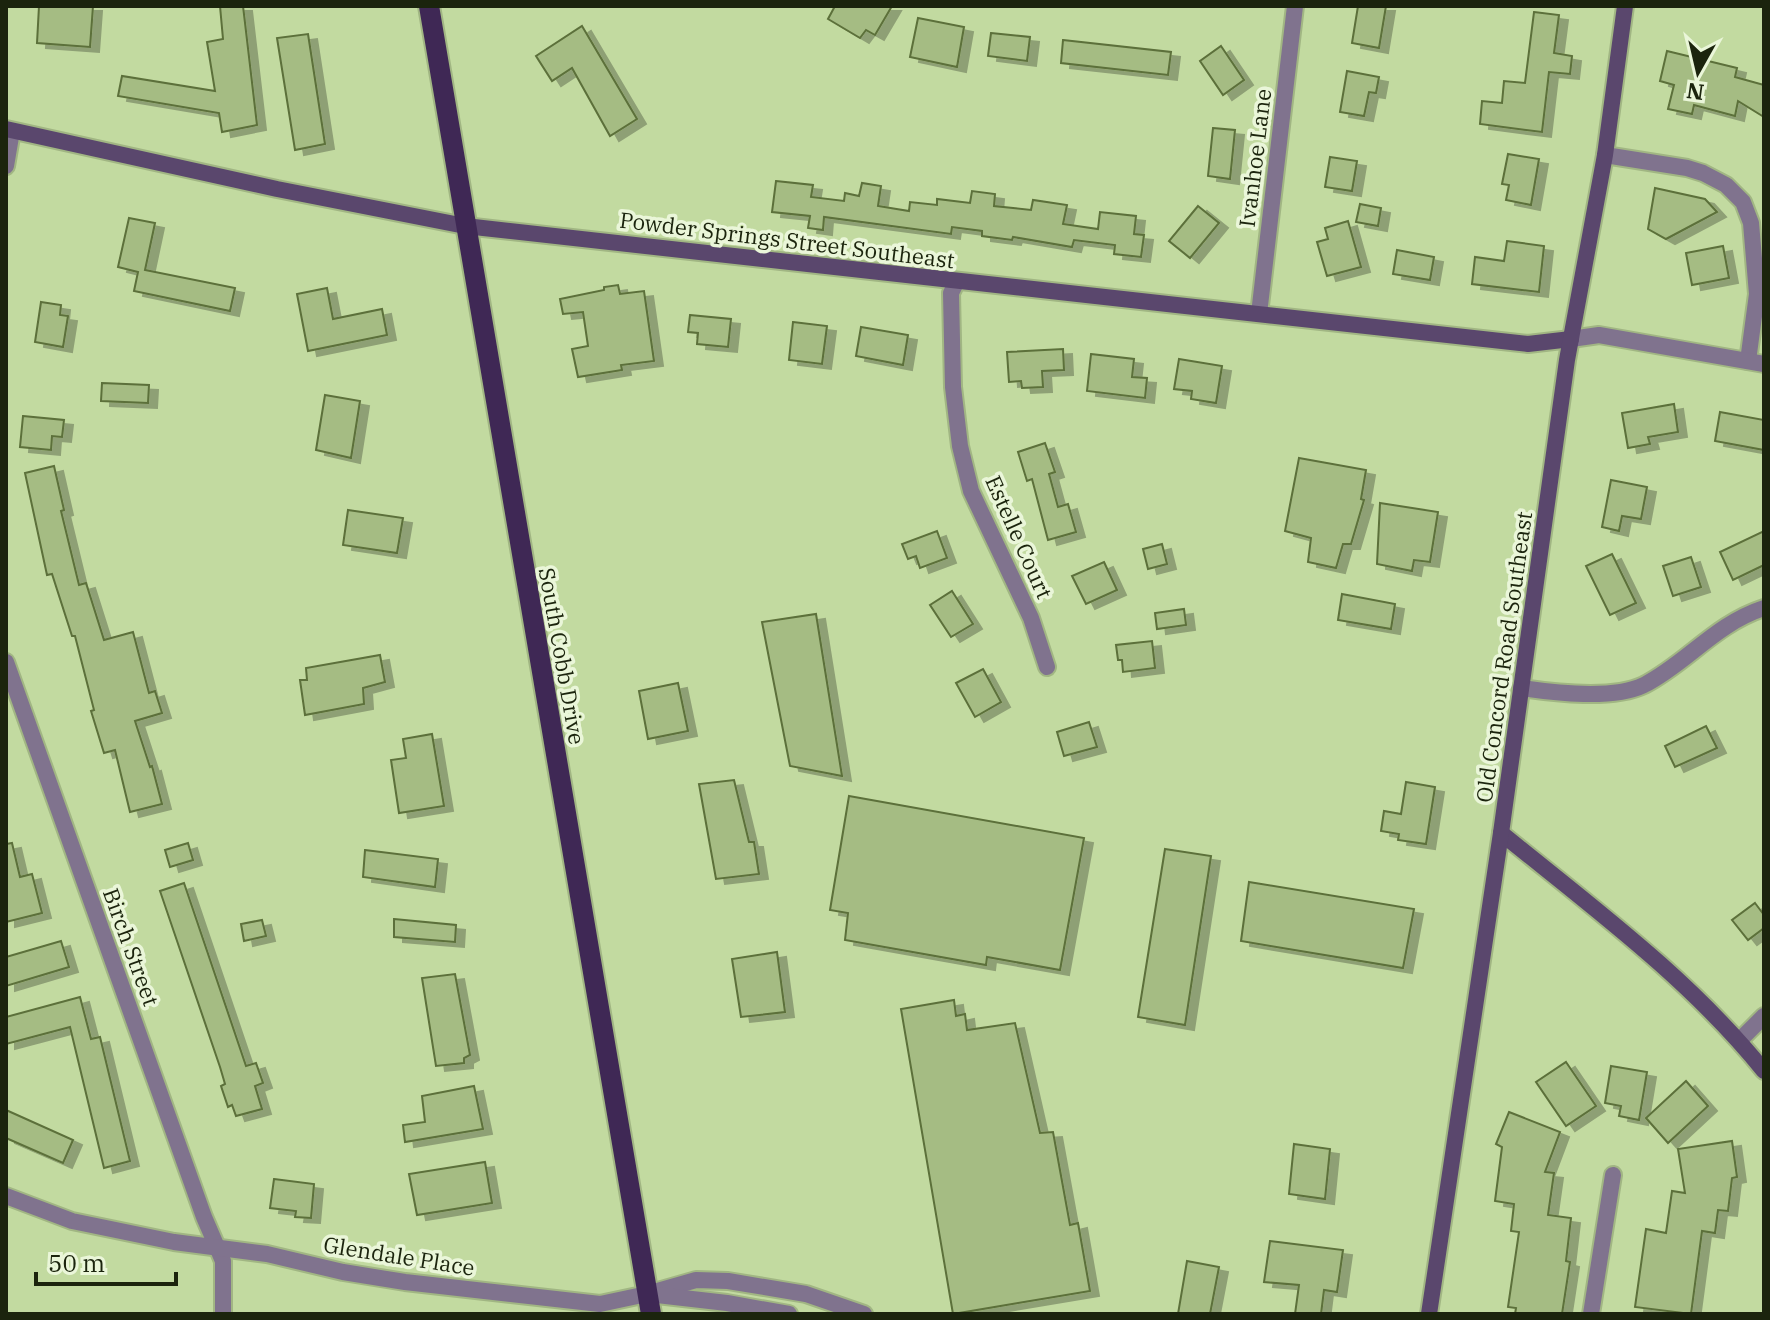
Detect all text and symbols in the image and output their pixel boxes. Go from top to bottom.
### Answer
north arrow [1658,32,1738,112]
text: N [1685,77,1706,108]
street label: Ivanhoe Lane [1232,87,1277,229]
street label: Powder Springs Street Southeast [618,205,956,274]
street label: Estelle Court [979,471,1060,603]
street label: Old Concord Road Southeast [1469,509,1538,804]
street label: South Cobb Drive [533,565,592,747]
street label: Birch Street [97,884,166,1010]
street label: Glendale Place [322,1229,477,1282]
scale bar [36,1236,176,1286]
text: 50 m [48,1247,105,1279]

